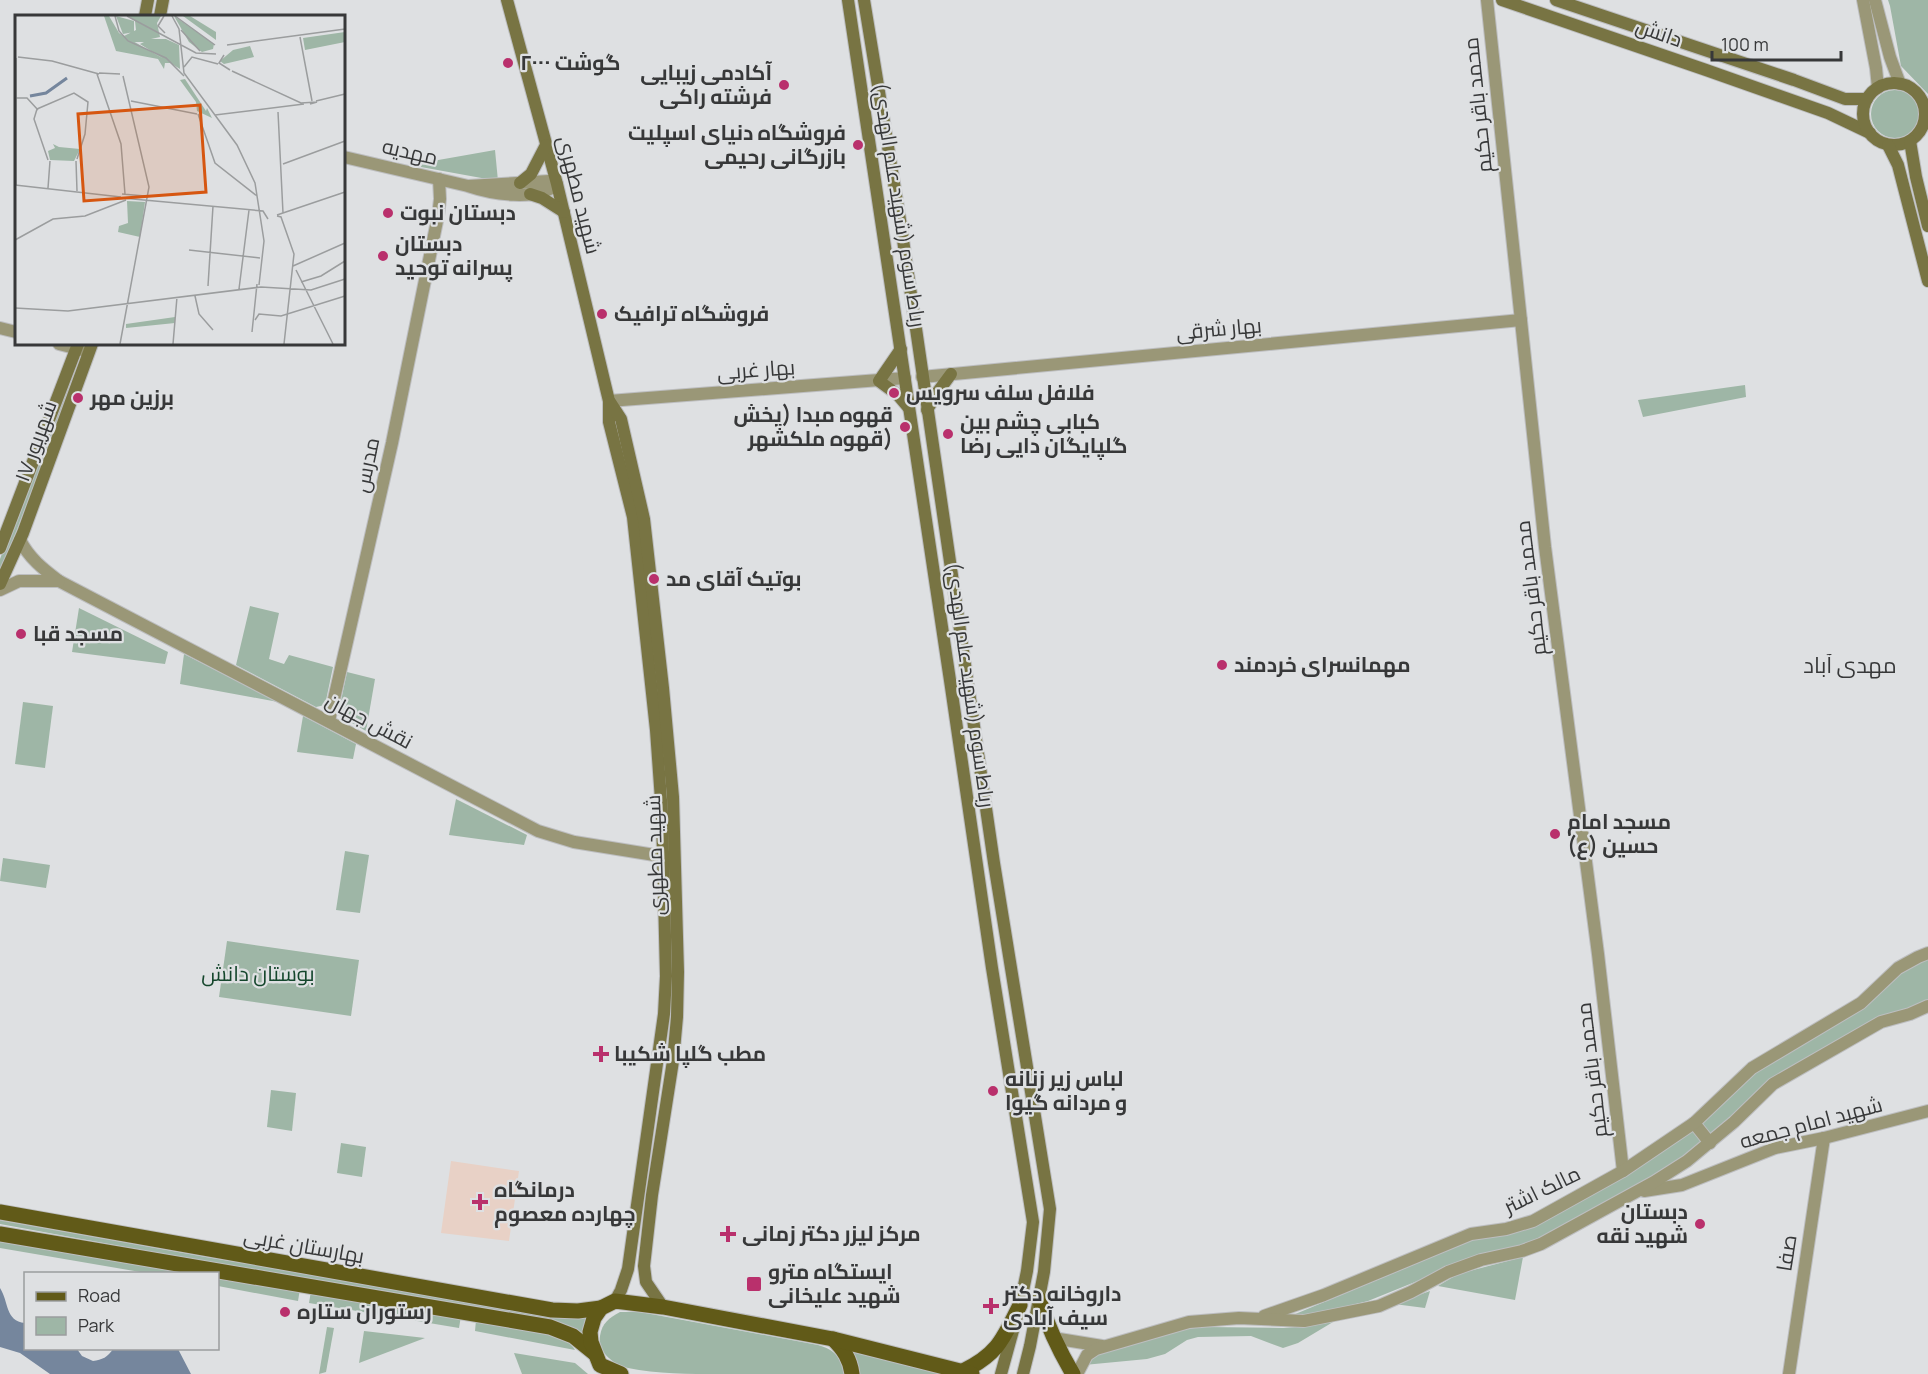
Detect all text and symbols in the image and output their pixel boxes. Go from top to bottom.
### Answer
street label: دانش [1632,11,1686,53]
inset map [15,15,345,345]
scale bar [1712,24,1841,62]
text: 100 m [1721,32,1769,56]
street label: محمد باقر حکیم [1456,36,1499,174]
place label: گوشت ۲۰۰۰ [520,48,621,76]
marker: گوشت ۲۰۰۰ [501,56,515,70]
place label: آکادمی زیبایی فرشته راکی [640,58,772,110]
marker: آکادمی زیبایی فرشته راکی [777,78,791,92]
street label: رباط سوم (شهید علم الهدی) [866,80,933,329]
place label: فروشگاه دنیای اسپلیت بازرگانی رحیمی [628,118,846,170]
street label: مهدیه [380,131,441,171]
street label: شهید مطهری [552,133,608,257]
marker: فروشگاه دنیای اسپلیت بازرگانی رحیمی [851,138,865,152]
place label: دبستان نبوت [400,198,516,226]
marker: دبستان نبوت [381,206,395,220]
place label: دبستان پسرانه توحید [395,229,513,283]
marker: دبستان پسرانه توحید [376,249,390,263]
place label: فروشگاه ترافیک [614,299,769,327]
marker: فروشگاه ترافیک [595,307,609,321]
street label: بهار شرقی [1175,310,1263,346]
street label: بهار غربی [716,352,796,386]
place label: فلافل سلف سرویس [906,378,1095,406]
place label: برزین مهر [89,383,174,411]
marker: فلافل سلف سرویس [887,386,901,400]
marker: برزین مهر [71,391,85,405]
street label: ۱۷ شهریور [7,396,63,485]
place label: قهوه مبدا (پخش قهوه ملکشهر) [733,400,893,452]
place label: کبابی چشم بین گلپایگان دایی رضا [960,407,1128,460]
marker: قهوه مبدا (پخش قهوه ملکشهر) [898,420,912,434]
marker: کبابی چشم بین گلپایگان دایی رضا [941,427,955,441]
street label: مدرس [347,435,386,495]
street label: محمد باقر حکیم [1508,519,1553,657]
street label: رباط سوم (شهید علم الهدی) [939,560,1002,809]
place label: بوتیک آقای مد [666,564,802,592]
marker: بوتیک آقای مد [647,572,661,586]
place label: مسجد قبا [33,619,123,647]
marker: مسجد قبا [14,627,28,641]
place label: مهمانسرای خردمند [1234,650,1411,678]
district label: مهدی آباد [1803,650,1897,680]
marker: مهمانسرای خردمند [1215,658,1229,672]
street label: نقش جهان [321,685,418,755]
street label: شهید مطهری [638,794,670,916]
place label: مسجد امام حسین (ع) [1567,807,1671,860]
marker: مسجد امام حسین (ع) [1548,827,1562,841]
park label: بوستان دانش [201,959,315,987]
street label: محمد باقر حکیم [1569,1001,1614,1139]
place label: مطب گلپا شکیبا [614,1039,766,1068]
marker: مطب گلپا شکیبا [592,1045,610,1063]
place label: لباس زیر زنانه و مردانه گیوا [1005,1064,1127,1116]
marker: لباس زیر زنانه و مردانه گیوا [986,1084,1000,1098]
street label: شهید امام جمعه [1736,1090,1886,1156]
street label: مالک اشتر [1498,1158,1585,1220]
place label: درمانگاه چهارده معصوم [494,1175,636,1229]
marker: درمانگاه چهارده معصوم [471,1193,489,1211]
place label: دبستان شهید نقه [1596,1197,1688,1249]
marker: دبستان شهید نقه [1693,1217,1707,1231]
place label: مرکز لیزر دکتر زمانی [742,1219,921,1247]
street label: بهارستان غربی [242,1221,367,1269]
marker: مرکز لیزر دکتر زمانی [719,1225,737,1243]
street label: صفا [1769,1232,1803,1273]
place label: ایستگاه مترو شهید علیخانی [768,1257,901,1309]
legend [24,1272,219,1350]
marker: ایستگاه مترو شهید علیخانی [745,1275,763,1293]
place label: داروخانه دکتر سیف آبادی [1002,1279,1122,1331]
text: Road [78,1283,121,1307]
place label: رستوران ستاره [297,1297,432,1325]
marker: داروخانه دکتر سیف آبادی [984,1299,998,1313]
marker: رستوران ستاره [278,1305,292,1319]
text: Park [78,1313,115,1337]

